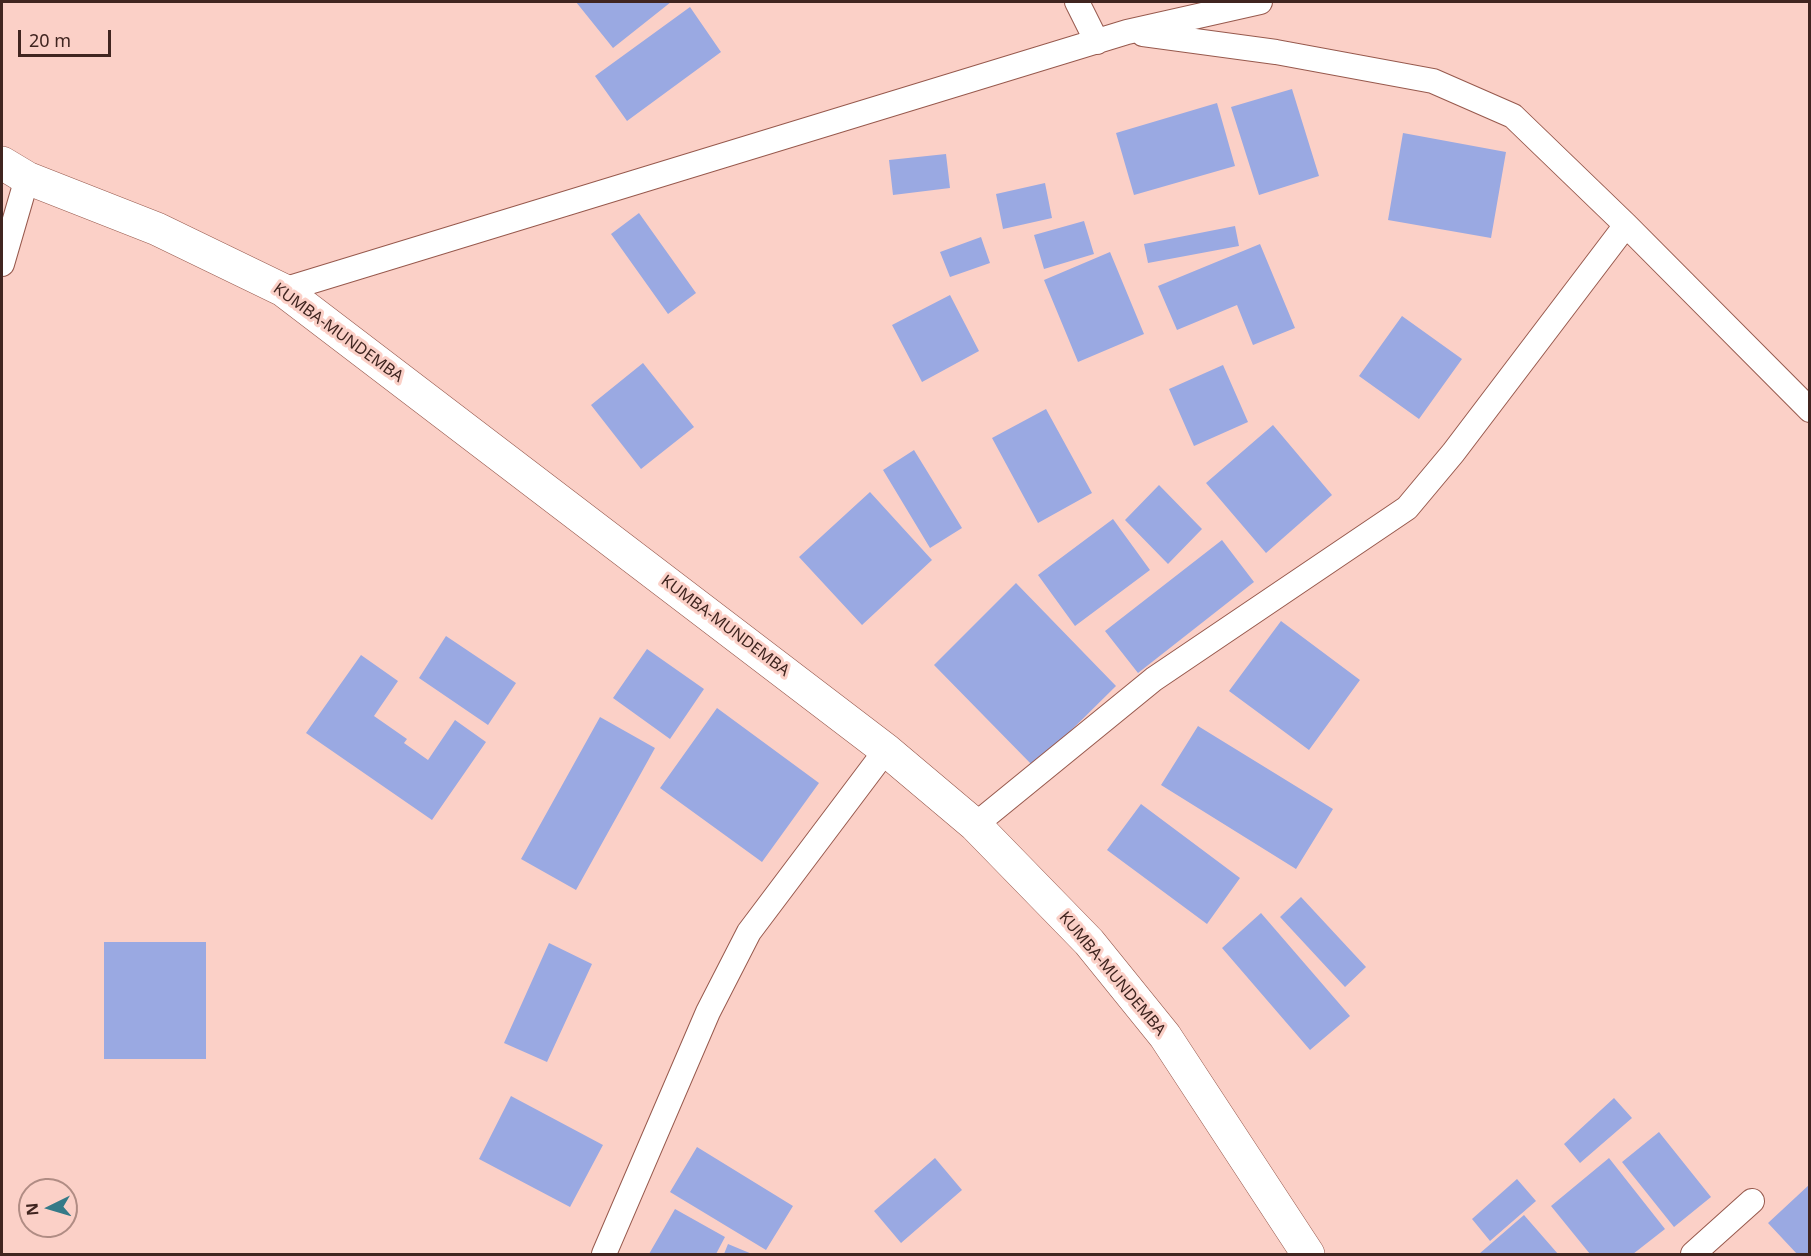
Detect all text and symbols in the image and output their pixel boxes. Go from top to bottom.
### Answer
scale bar [21,18,114,56]
text: 20 m [29,28,71,52]
street label: KUMBA-MUNDEMBA [269,279,407,387]
street label: KUMBA-MUNDEMBA [657,571,793,681]
street label: KUMBA-MUNDEMBA [1055,908,1169,1040]
north arrow [18,1178,78,1238]
text: N [21,1202,44,1217]

